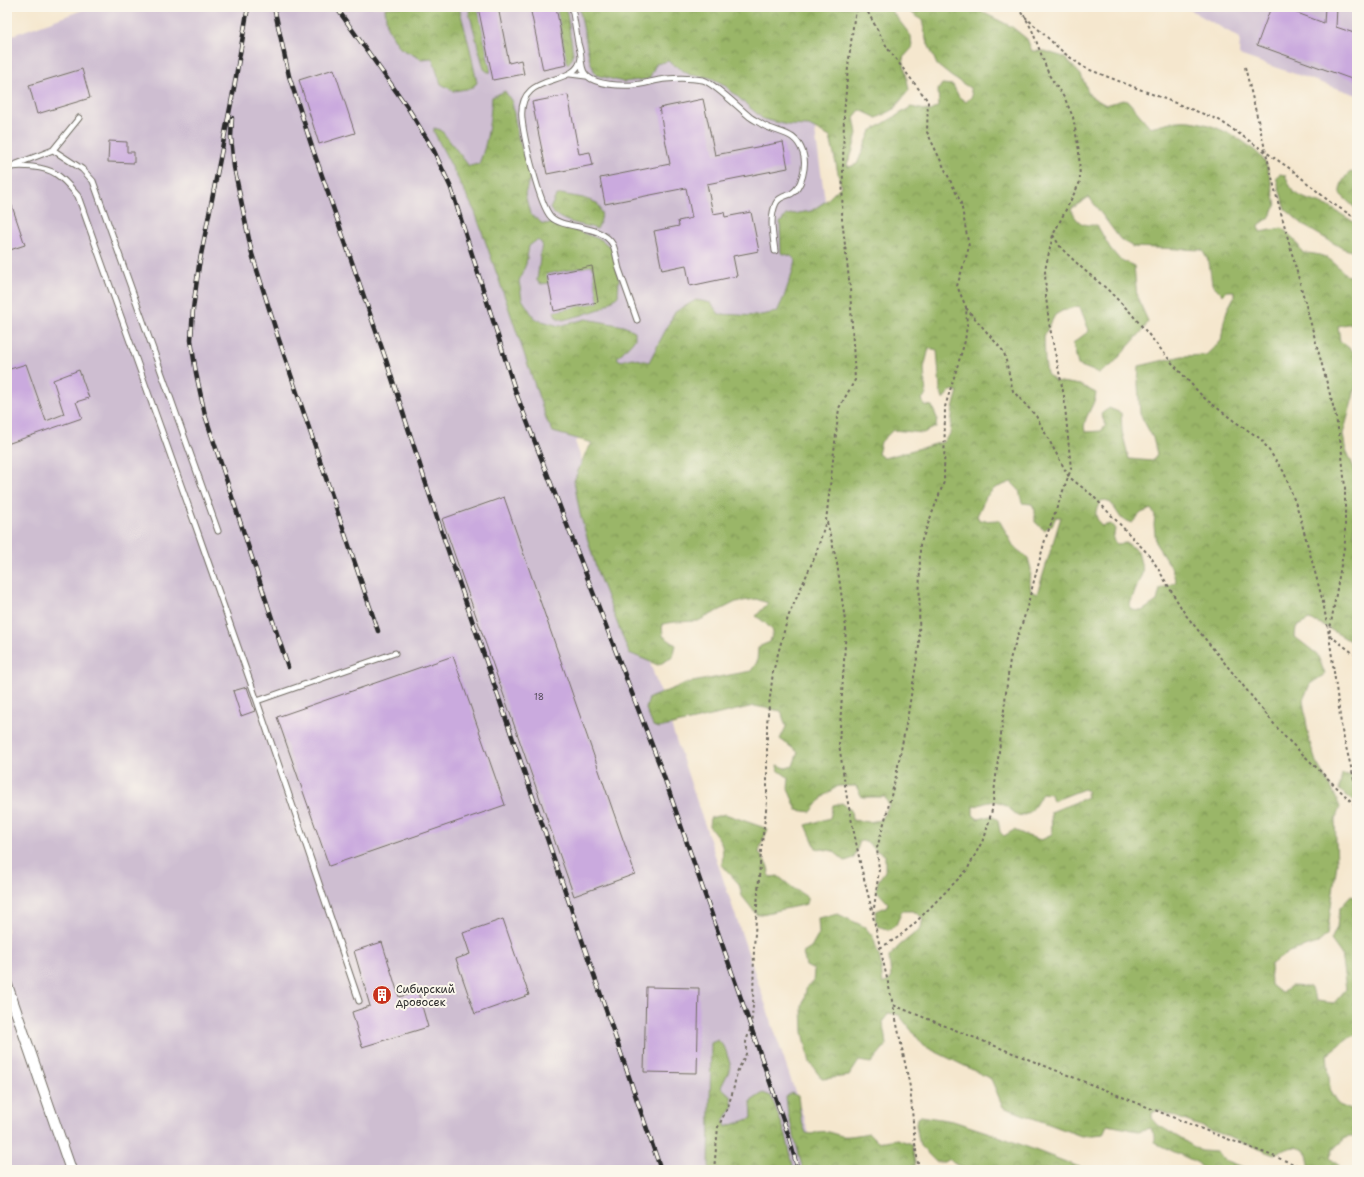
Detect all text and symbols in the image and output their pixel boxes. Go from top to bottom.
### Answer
house number: 18 [534,691,544,703]
place label: Сибирский дровосек [396,982,455,1010]
building icon: Сибирский дровосек [371,984,393,1006]

